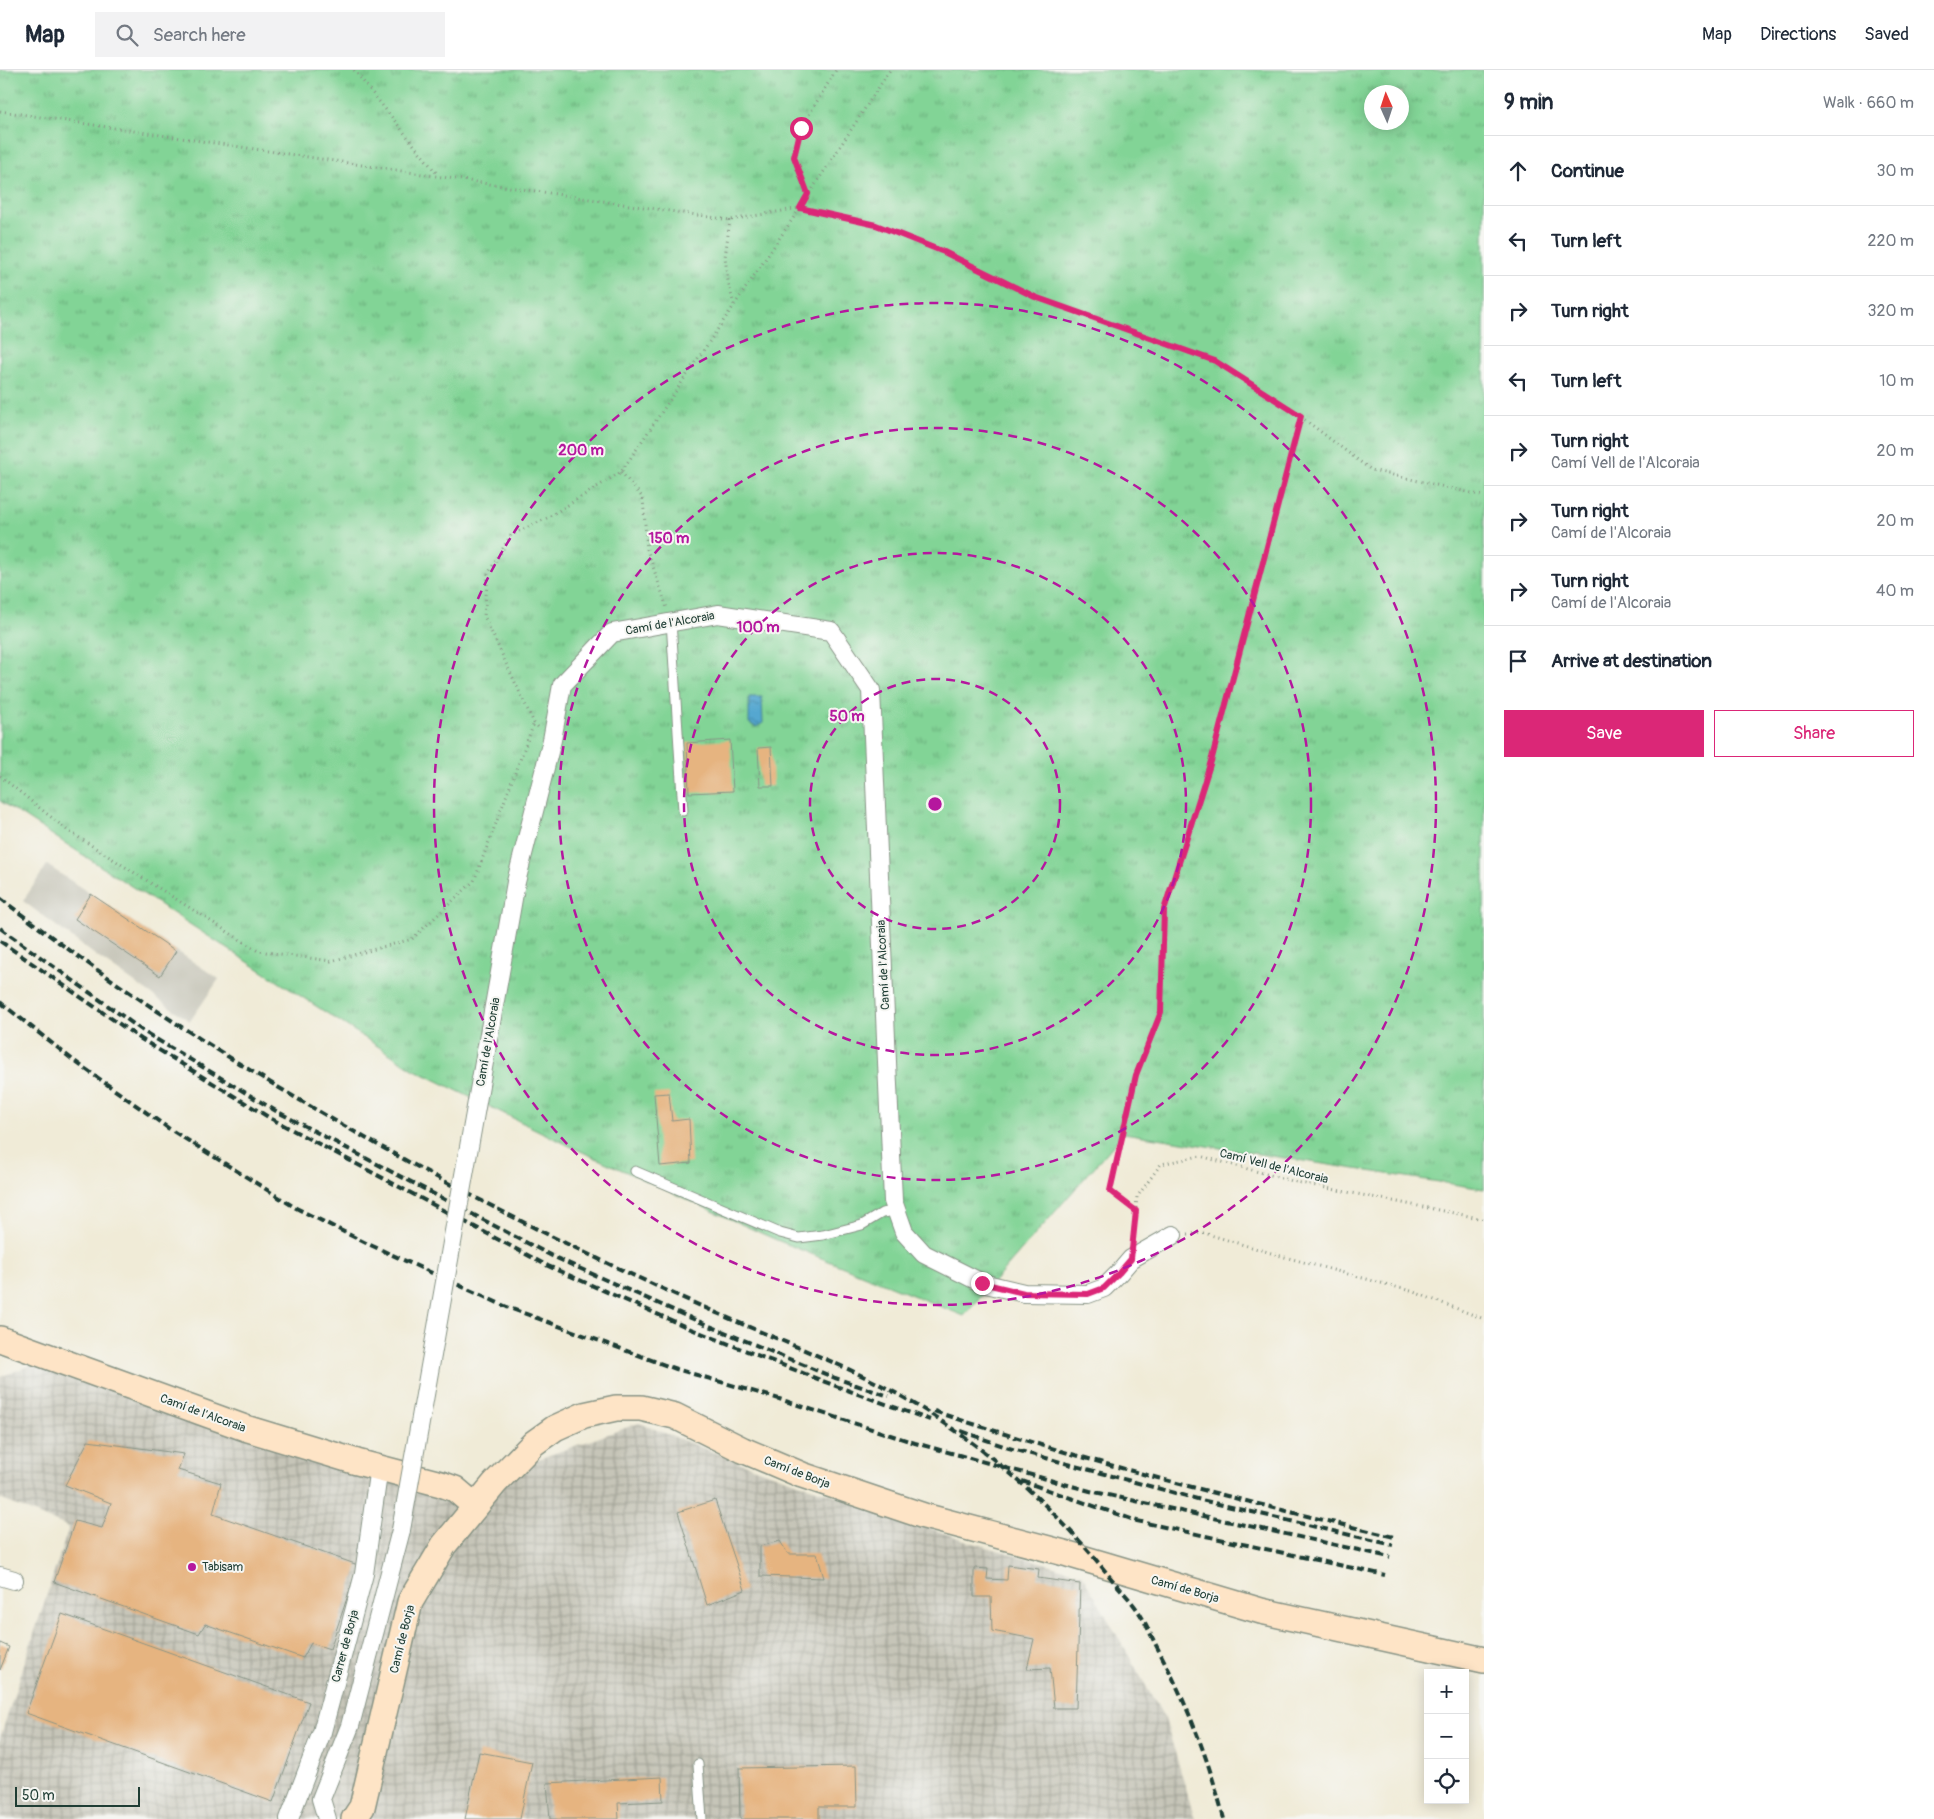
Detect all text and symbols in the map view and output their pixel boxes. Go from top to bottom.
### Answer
search box [95,12,445,57]
text: Map [25,20,65,49]
icon: search [113,21,141,49]
text: Search here [153,23,246,47]
text: Map [1702,23,1732,46]
text: Directions [1760,23,1836,46]
text: Saved [1864,23,1909,46]
north arrow [1364,85,1409,130]
text: 9 min [1504,89,1553,116]
text: Walk · 660 m [1823,93,1914,113]
route start [790,117,813,140]
icon: ahead [1504,157,1532,185]
text: Continue [1551,159,1624,183]
text: 30 m [1876,161,1914,181]
icon: left [1504,227,1532,255]
text: Turn left [1551,229,1621,253]
text: 220 m [1868,231,1914,251]
icon: right [1504,297,1532,325]
text: Turn right [1551,299,1629,323]
text: 320 m [1868,301,1914,321]
icon: left [1504,367,1532,395]
text: Turn left [1551,369,1621,393]
text: 10 m [1879,371,1914,391]
text: Turn right [1551,429,1629,453]
icon: right [1504,437,1532,465]
text: 200 m [558,441,604,460]
text: 20 m [1876,441,1914,461]
text: Camí Vell de l'Alcoraia [1551,453,1700,473]
text: Turn right [1551,499,1629,523]
icon: right [1504,507,1532,535]
text: 20 m [1876,511,1914,531]
text: Camí de l'Alcoraia [1551,523,1671,543]
text: 150 m [649,529,689,548]
text: Turn right [1551,569,1629,593]
icon: right [1504,577,1532,605]
text: 40 m [1876,581,1914,601]
text: Camí de l'Alcoraia [1551,593,1671,613]
street label: Camí de l'Alcoraia [624,608,716,639]
text: 100 m [737,618,779,637]
icon: arrive [1504,647,1532,675]
text: Arrive at destination [1551,649,1712,673]
text: 50 m [830,707,864,726]
button: Save [1504,710,1704,757]
button: Share [1714,710,1914,757]
centre of rings [926,795,944,813]
street label: Camí de l'Alcoraia [874,919,893,1010]
street label: Camí de l'Alcoraia [473,996,504,1088]
street label: Camí Vell de l'Alcoraia [1218,1146,1330,1187]
route end [971,1272,994,1295]
street label: Camí de l'Alcoraia [158,1391,248,1436]
street label: Camí de Borja [761,1453,833,1492]
place label: Tabisam [202,1560,243,1575]
marker: Tabisam [186,1561,198,1573]
street label: Camí de Borja [1149,1573,1221,1606]
street label: Camí de Borja [387,1603,418,1675]
street label: Carrer de Borja [329,1608,362,1684]
map controls [1424,1669,1469,1804]
button: + [1424,1669,1469,1714]
button: − [1424,1714,1469,1759]
button: locate [1424,1759,1469,1804]
scale bar [15,1784,140,1807]
text: 50 m [22,1787,55,1804]

